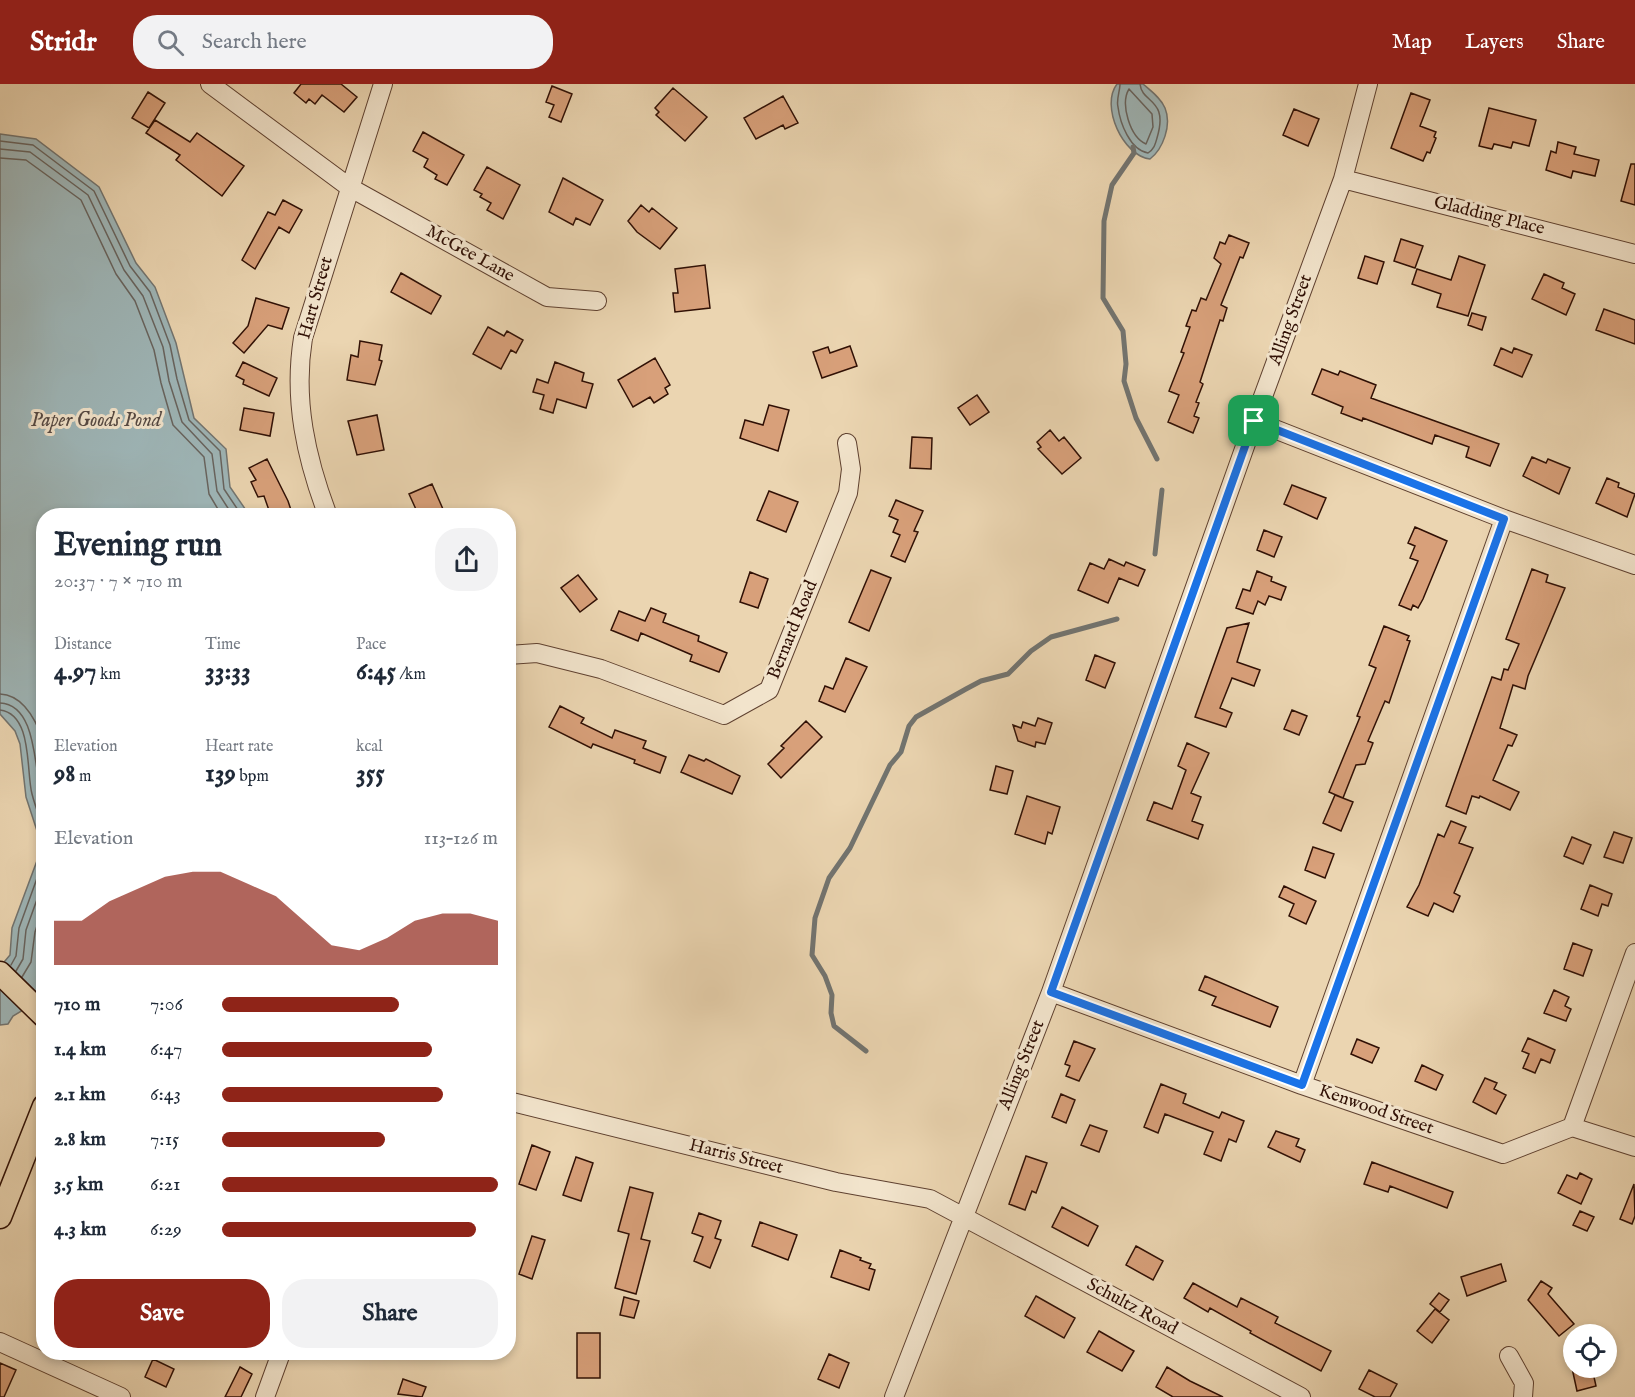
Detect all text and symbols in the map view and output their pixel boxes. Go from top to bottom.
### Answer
search box [133,15,553,69]
text: Stridr [30,25,97,60]
icon: search [154,26,187,59]
text: Search here [202,28,307,56]
text: Map [1392,29,1432,56]
text: Layers [1465,29,1524,56]
text: Share [1557,29,1605,56]
street label: Gladding Place [1431,191,1547,241]
street label: McGee Lane [422,220,518,288]
street label: Hart Street [293,254,339,342]
street label: Alling Street [1264,272,1318,369]
pin [1228,395,1279,446]
icon: arrive [1237,404,1270,437]
water label: Paper Goods Pond [31,408,163,433]
text: Evening run [54,525,222,567]
button: share [435,528,498,591]
text: 20:37 · 7 × 710 m [54,569,182,594]
street label: Bernard Road [763,577,823,683]
text: Distance [54,635,112,655]
text: Time [205,635,241,655]
text: Pace [356,635,386,655]
text: 4.97 [54,655,96,688]
text: 33:33 [205,655,251,688]
text: 6:45 [356,655,396,688]
text: km [96,665,121,685]
text: /km [396,665,426,685]
text: Elevation [54,737,117,757]
text: Heart rate [205,737,273,757]
text: kcal [356,737,383,757]
text: 98 [54,757,76,790]
text: 139 [205,757,236,790]
text: 355 [356,757,385,790]
text: m [76,767,91,787]
text: bpm [236,767,269,787]
text: Elevation [54,826,133,851]
text: 113–126 m [424,826,498,851]
text: 710 m [54,992,100,1017]
text: 7:06 [150,992,183,1017]
street label: Alling Street [993,1017,1050,1114]
text: 1.4 km [54,1037,106,1062]
text: 6:47 [150,1037,182,1062]
street label: Kenwood Street [1316,1080,1436,1140]
text: 2.1 km [54,1082,106,1107]
text: 6:43 [150,1082,181,1107]
text: 2.8 km [54,1127,106,1152]
text: 7:15 [150,1127,179,1152]
street label: Harris Street [687,1134,785,1180]
text: 3.5 km [54,1172,104,1197]
text: 6:21 [150,1172,181,1197]
text: 4.3 km [54,1217,107,1242]
text: 6:29 [150,1217,182,1242]
street label: Schultz Road [1083,1273,1182,1341]
button: Save [54,1279,270,1348]
button: Share [282,1279,498,1348]
map controls [1563,1324,1617,1378]
button: locate [1563,1324,1617,1378]

